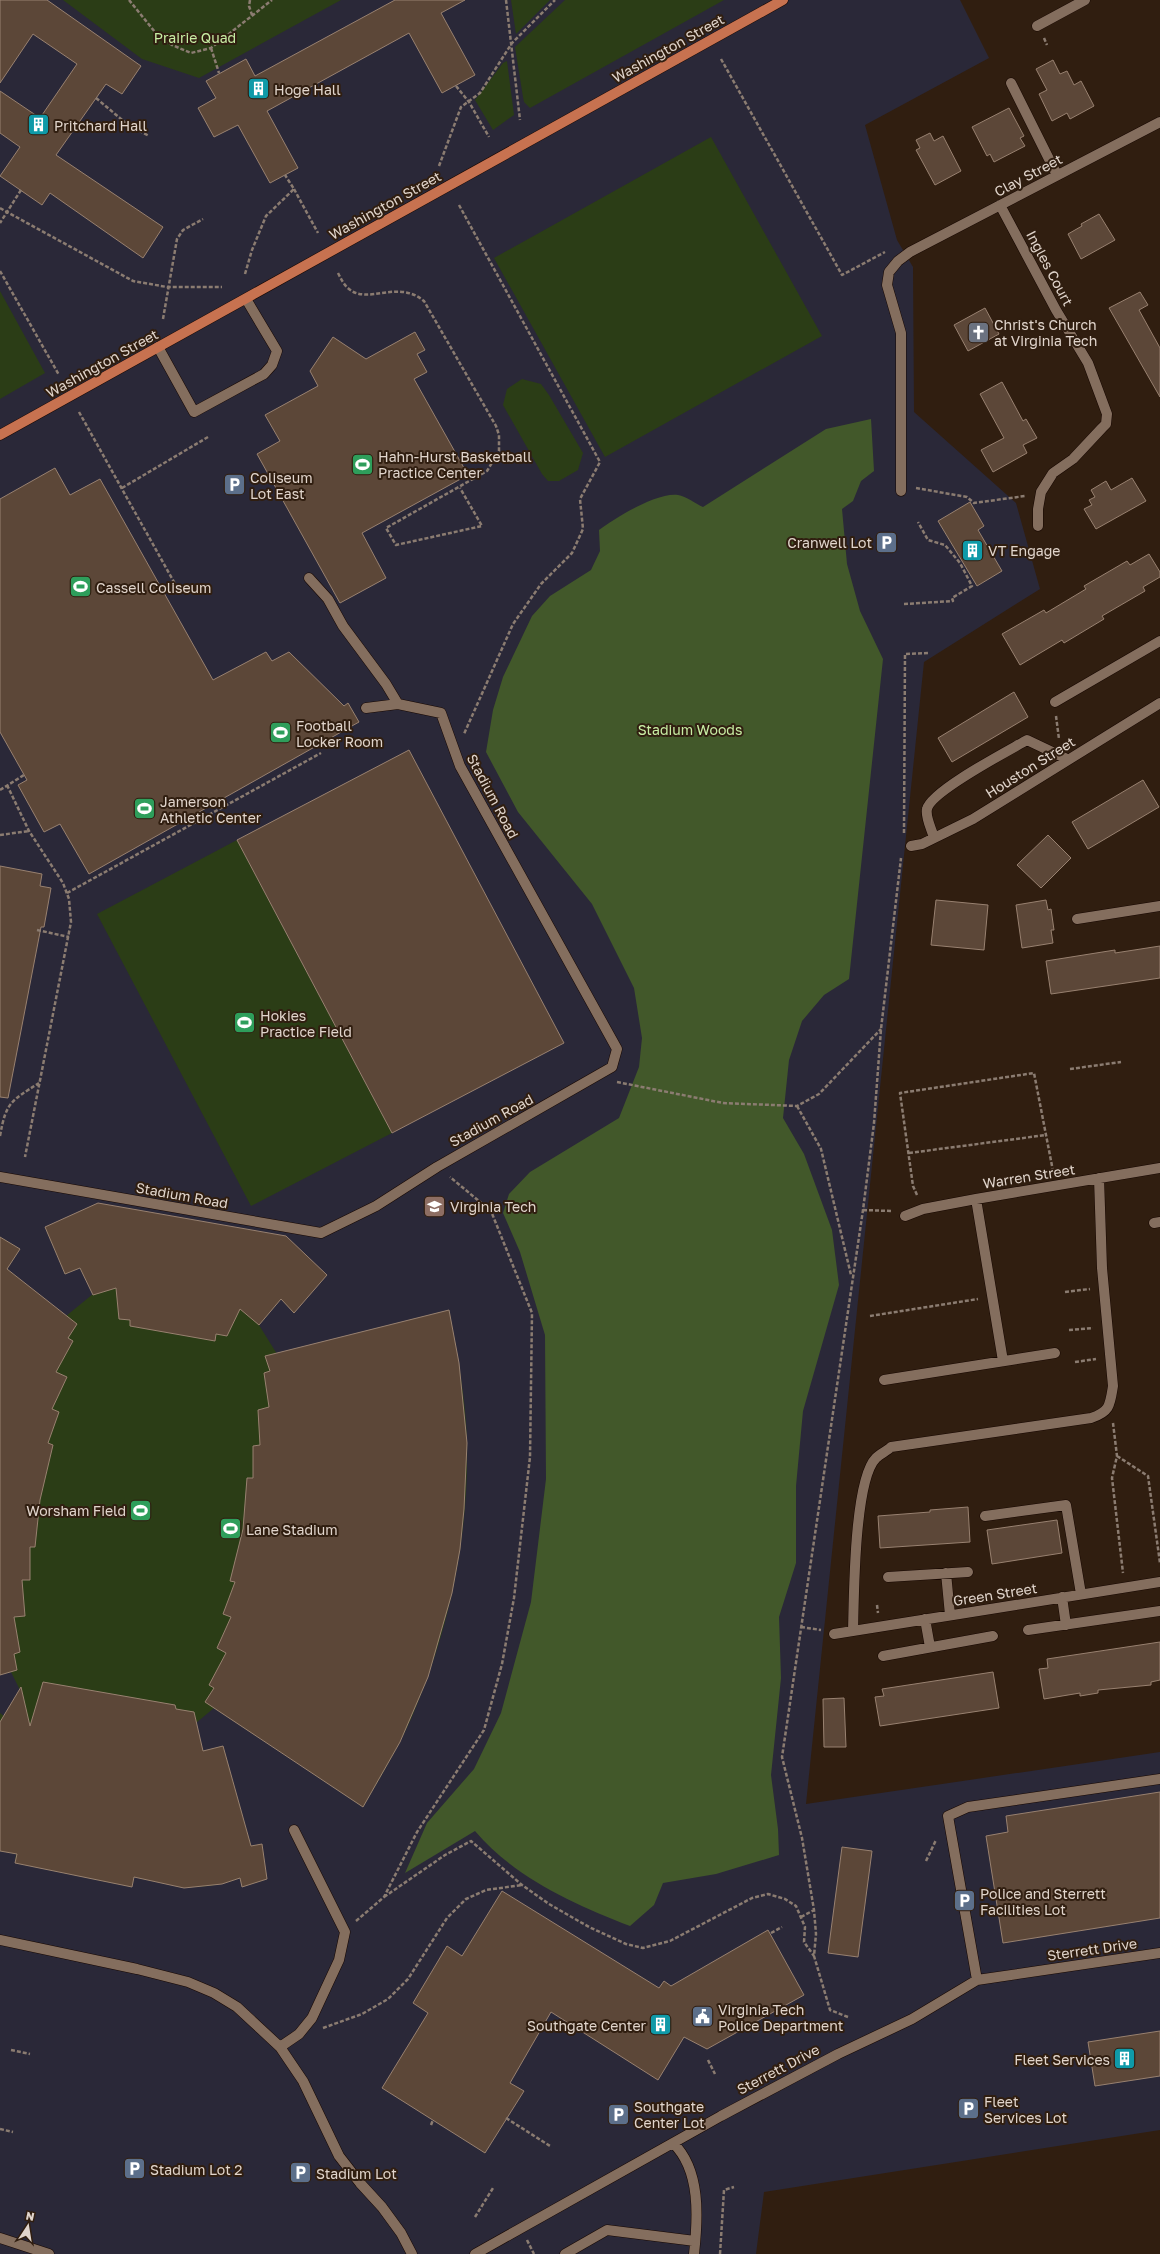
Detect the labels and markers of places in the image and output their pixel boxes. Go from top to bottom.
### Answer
building icon: Hoge Hall [246,76,272,102]
place label: Hoge Hall [274,81,341,98]
building icon: Pritchard Hall [26,112,52,138]
place label: Pritchard Hall [54,117,147,134]
place label: Christ's Church at Virginia Tech [994,316,1097,349]
church icon: Christ's Church at Virginia Tech [965,319,991,345]
place label: Hahn-Hurst Basketball Practice Center [378,448,532,481]
sports icon: Hahn-Hurst Basketball Practice Center [349,451,375,477]
place label: Coliseum Lot East [250,469,313,502]
parking icon: Coliseum Lot East [221,472,247,498]
parking icon: Cranwell Lot [874,529,900,555]
place label: Cranwell Lot [787,534,872,551]
building icon: VT Engage [960,537,986,563]
place label: VT Engage [988,542,1060,559]
sports icon: Cassell Coliseum [68,574,94,600]
place label: Cassell Coliseum [96,579,211,596]
place label: Football Locker Room [296,717,383,750]
sports icon: Football Locker Room [268,720,294,746]
place label: Jamerson Athletic Center [160,793,262,826]
sports icon: Jamerson Athletic Center [131,796,157,822]
place label: Hokies Practice Field [260,1007,352,1040]
sports icon: Hokies Practice Field [232,1010,258,1036]
school or university icon: Virginia Tech [421,1193,447,1219]
place label: Virginia Tech [450,1198,536,1215]
sports icon: Worsham Field [128,1497,154,1523]
place label: Worsham Field [26,1502,126,1519]
sports icon: Lane Stadium [218,1516,244,1542]
place label: Lane Stadium [246,1521,338,1538]
place label: Police and Sterrett Facilities Lot [980,1885,1106,1918]
parking icon: Police and Sterrett Facilities Lot [952,1888,978,1914]
place label: Virginia Tech Police Department [718,2001,843,2034]
public building icon: Virginia Tech Police Department [690,2004,716,2030]
building icon: Southgate Center [648,2012,674,2038]
place label: Southgate Center [527,2017,647,2034]
building icon: Fleet Services [1112,2046,1138,2072]
place label: Fleet Services [1014,2051,1110,2068]
place label: Fleet Services Lot [984,2093,1067,2126]
parking icon: Fleet Services Lot [955,2096,981,2122]
place label: Southgate Center Lot [634,2098,705,2131]
parking icon: Southgate Center Lot [605,2101,631,2127]
parking icon: Stadium Lot 2 [122,2156,148,2182]
parking icon: Stadium Lot [287,2160,313,2186]
place label: Stadium Lot 2 [150,2161,242,2178]
place label: Stadium Lot [316,2165,397,2182]

